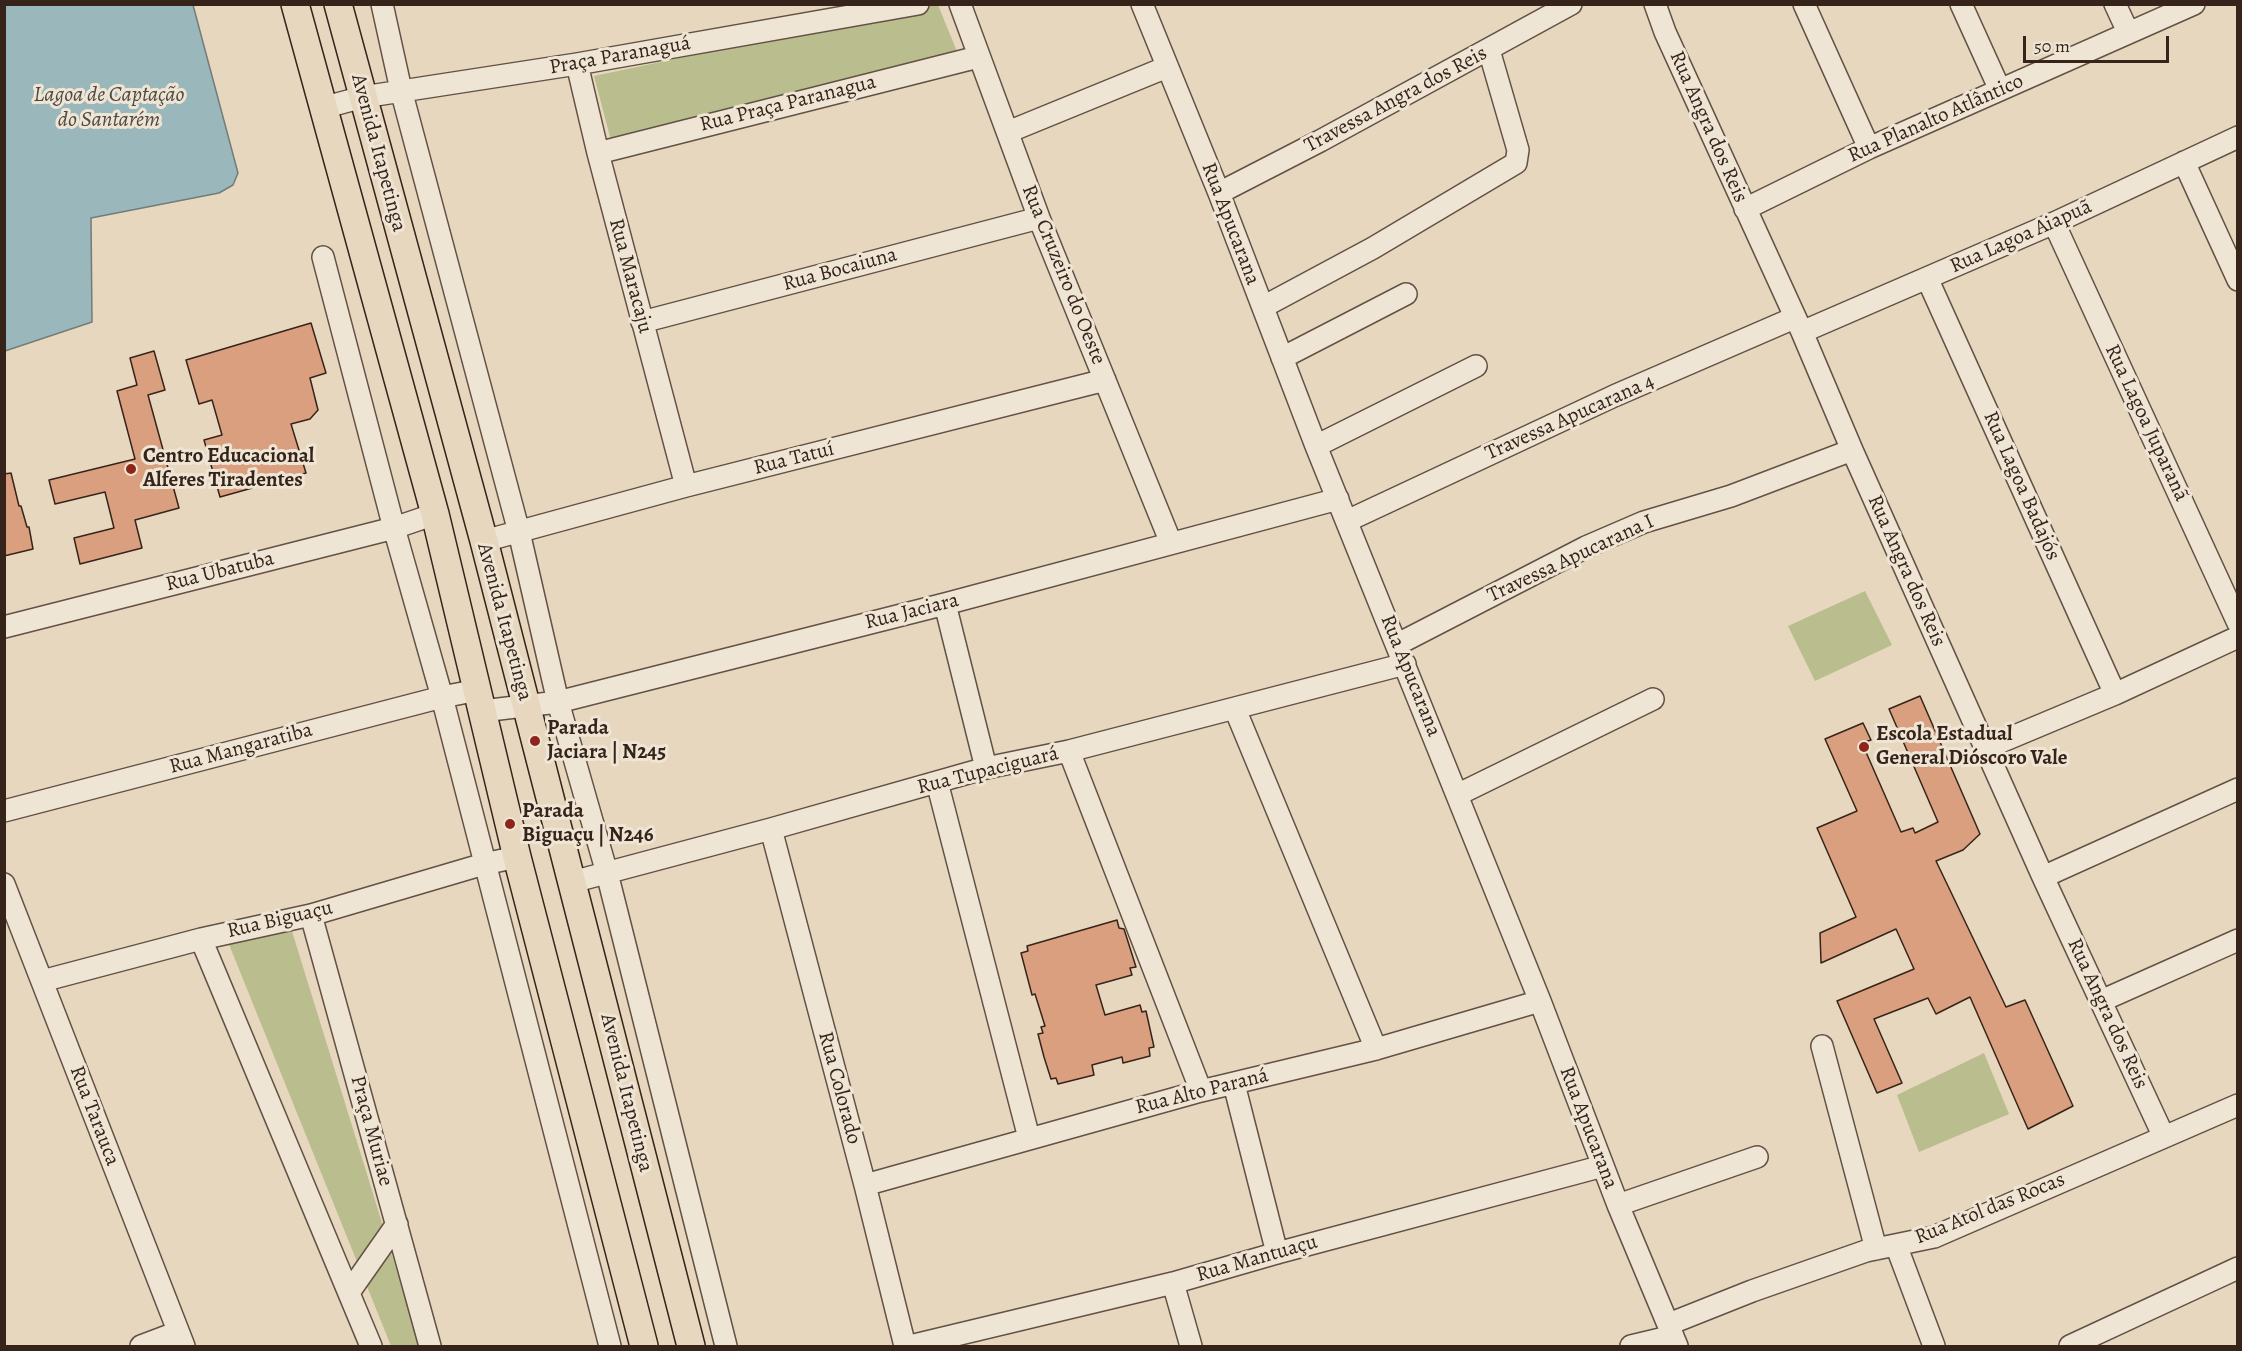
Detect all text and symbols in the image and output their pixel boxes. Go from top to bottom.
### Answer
scale bar [2026,24,2172,62]
street label: Praça Paranaguá [547,31,693,81]
text: 50 m [2034,34,2070,58]
street label: Travessa Angra dos Reis [1300,41,1492,159]
street label: Rua Angra dos Reis [1663,47,1753,207]
street label: Rua Planalto Atlântico [1844,69,2028,169]
street label: Rua Praça Paranagua [697,70,879,138]
street label: Avenida Itapetinga [345,71,411,235]
water label: Lagoa de Captação do Santarém [34,83,184,134]
street label: Rua Apucarana [1195,159,1265,289]
street label: Rua Cruzeiro do Oeste [1015,181,1111,369]
street label: Rua Lagoa Aiapuã [1946,194,2096,280]
street label: Rua Maracaju [603,216,657,336]
street label: Rua Bocaiuna [780,243,900,297]
street label: Rua Lagoa Juparanã [2099,341,2193,505]
street label: Travessa Apucarana 4 [1481,369,1659,467]
street label: Rua Lagoa Badajós [1977,408,2065,564]
street label: Rua Tatuí [751,437,837,481]
place label: Centro Educacional Alferes Tiradentes [143,444,314,494]
marker: Centro Educacional Alferes Tiradentes [124,462,138,476]
street label: Rua Angra dos Reis [1861,491,1951,651]
street label: Travessa Apucarana I [1484,509,1658,609]
street label: Avenida Itapetinga [471,540,537,704]
street label: Rua Ubatuba [163,546,277,598]
street label: Rua Jaciara [862,588,962,636]
street label: Rua Apucarana [1374,611,1446,741]
place label: Parada Jaciara | N245 [547,716,666,766]
street label: Rua Mangaratiba [167,718,315,780]
place label: Escola Estadual General Dióscoro Vale [1876,722,2068,772]
marker: Parada Jaciara | N245 [528,734,542,748]
marker: Escola Estadual General Dióscoro Vale [1857,740,1871,754]
street label: Rua Tupaciguará [915,741,1061,801]
place label: Parada Biguaçu | N246 [522,799,653,849]
marker: Parada Biguaçu | N246 [503,817,517,831]
street label: Rua Biguaçu [225,896,335,944]
street label: Rua Angra dos Reis [2061,935,2153,1093]
street label: Avenida Itapetinga [594,1011,658,1175]
street label: Rua Colorado [812,1029,866,1147]
street label: Rua Tarauca [63,1062,125,1170]
street label: Rua Alto Paraná [1133,1063,1271,1121]
street label: Rua Apucarana [1553,1063,1623,1193]
street label: Praça Muriae [344,1073,398,1189]
street label: Rua Atol das Rocas [1911,1167,2069,1251]
street label: Rua Mantuaçu [1194,1230,1320,1288]

